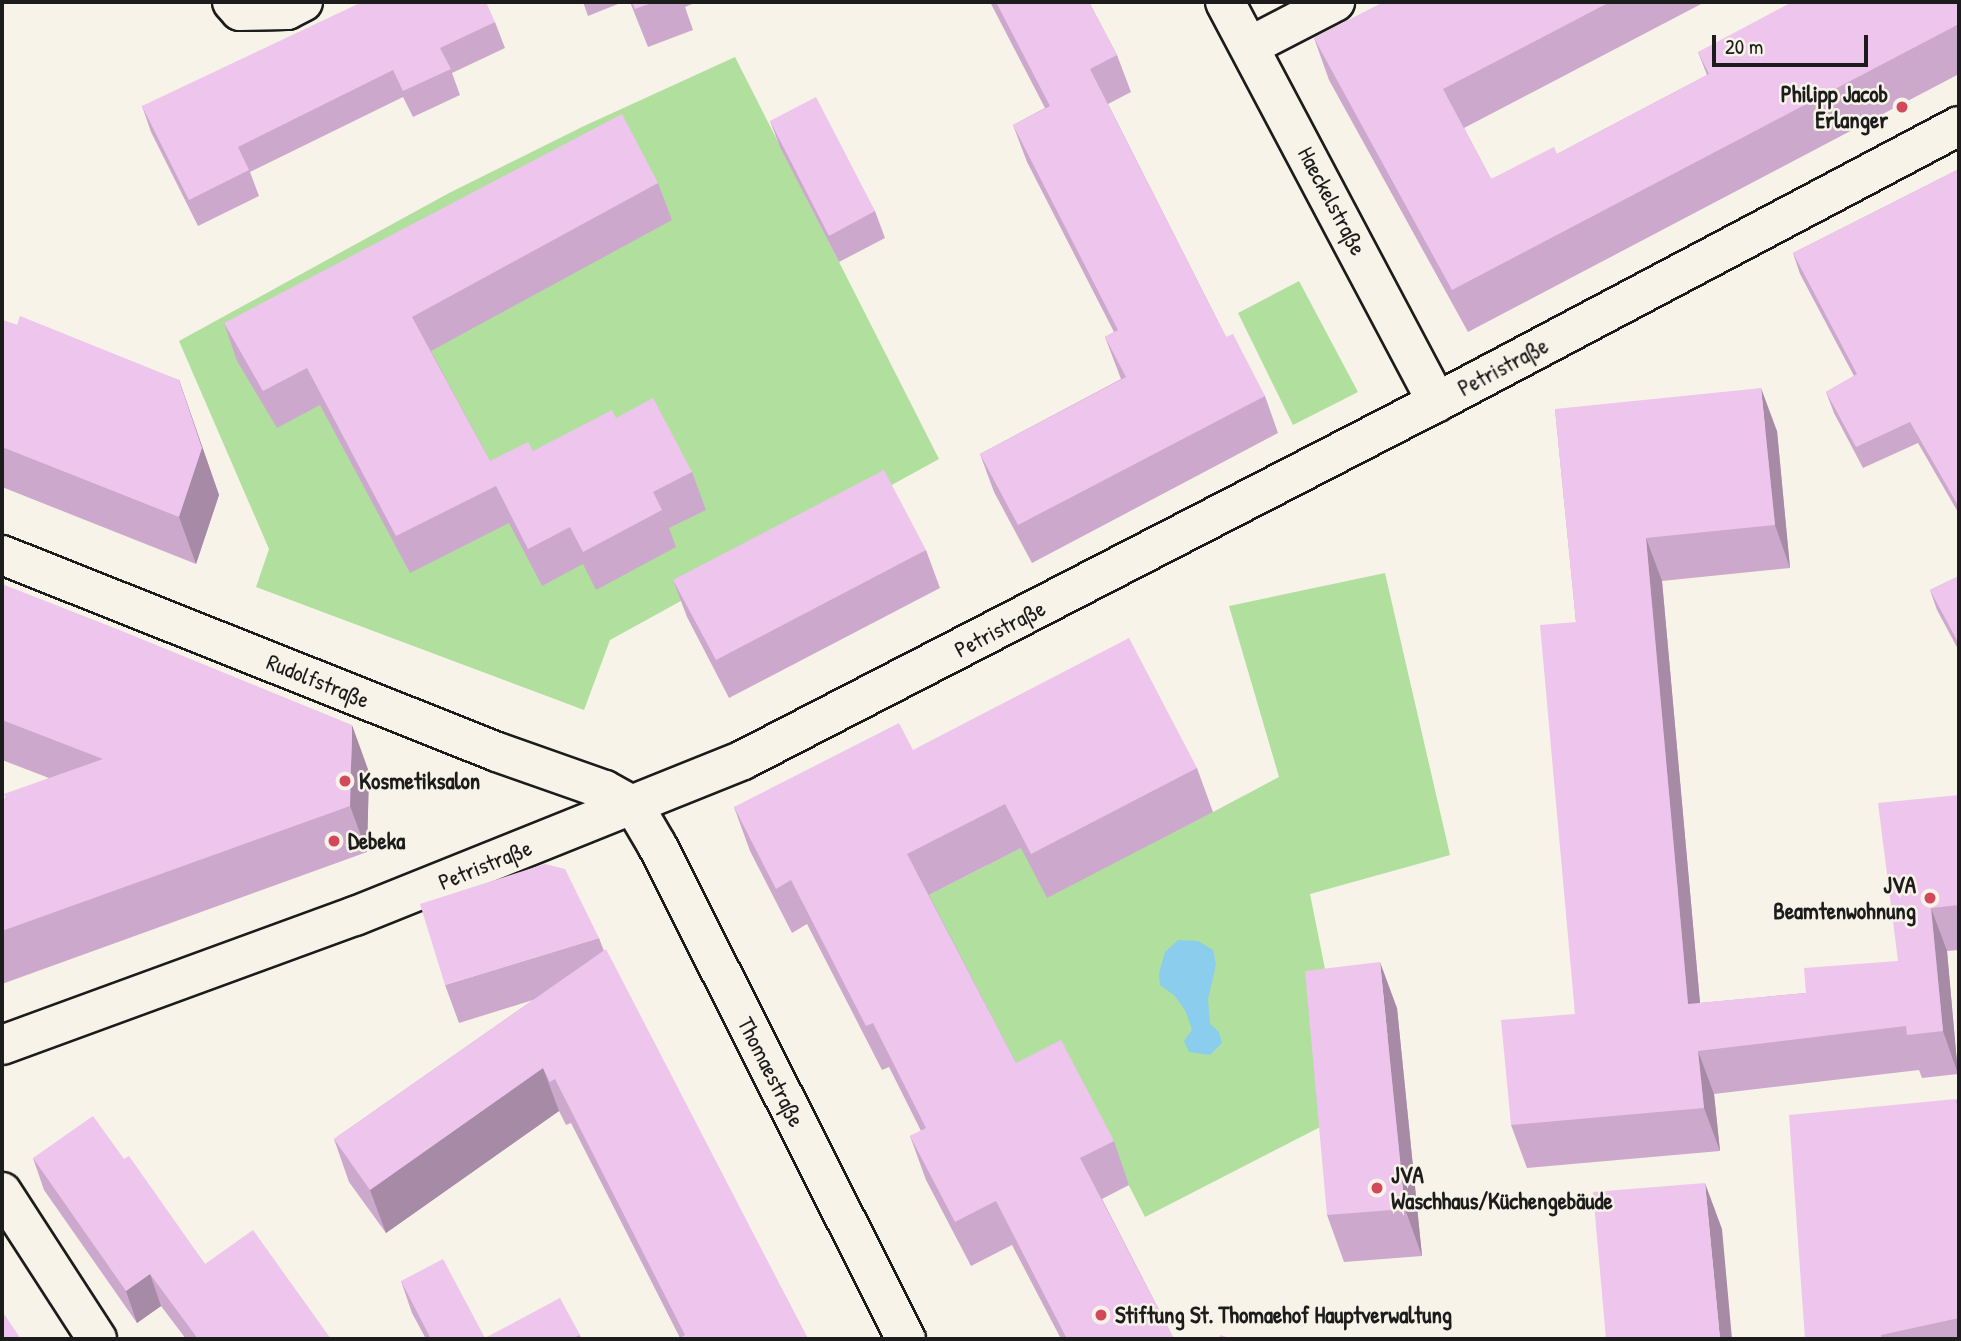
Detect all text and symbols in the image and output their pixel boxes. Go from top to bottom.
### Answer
scale bar [1716,21,1872,65]
text: 20 m [1725,32,1763,61]
place label: Philipp Jacob Erlanger [1781,80,1888,134]
marker: Philipp Jacob Erlanger [1894,99,1910,115]
street label: Haeckelstraße [1292,142,1372,260]
street label: Petristraße [1453,332,1553,402]
street label: Petristraße [950,594,1050,664]
street label: Rudolfstraße [263,648,373,714]
place label: Kosmetiksalon [359,767,480,795]
marker: Kosmetiksalon [337,773,353,789]
place label: Debeka [348,827,405,855]
marker: Debeka [326,833,342,849]
street label: Petristraße [434,834,536,896]
place label: JVA Beamtenwohnung [1773,871,1916,925]
marker: JVA Beamtenwohnung [1922,890,1938,906]
street label: Thomaestraße [732,1013,810,1131]
place label: JVA Waschhaus/Küchengebäude [1391,1161,1613,1215]
marker: JVA Waschhaus/Küchengebäude [1369,1180,1385,1196]
place label: Stiftung St. Thomaehof Hauptverwaltung [1115,1301,1452,1329]
marker: Stiftung St. Thomaehof Hauptverwaltung [1093,1307,1109,1323]

